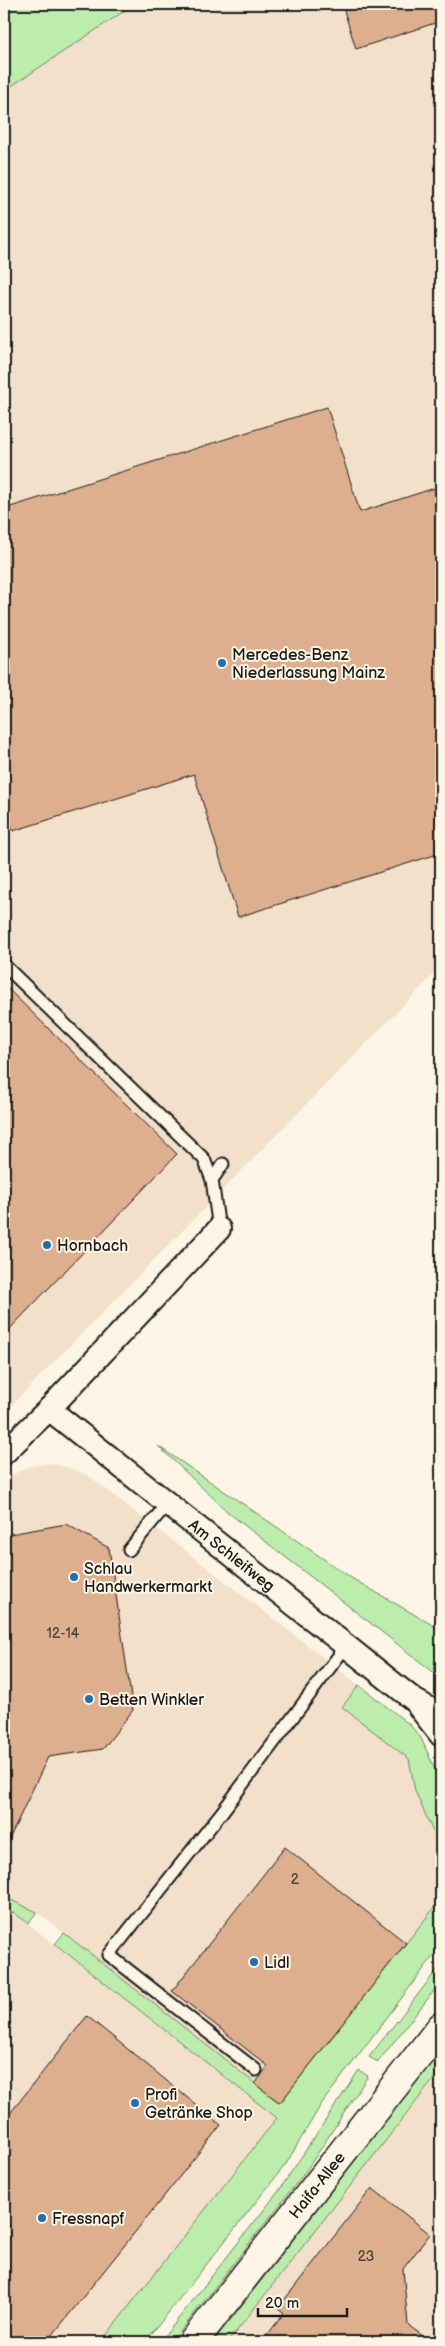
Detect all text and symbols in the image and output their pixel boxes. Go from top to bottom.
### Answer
place label: Mercedes-Benz Niederlassung Mainz [232,646,385,683]
marker: Mercedes-Benz Niederlassung Mainz [216,657,228,669]
place label: Hornbach [57,1237,128,1256]
marker: Hornbach [41,1239,53,1251]
street label: Am Schleifweg [184,1516,278,1596]
place label: Schlau Handwerkermarkt [84,1560,212,1597]
marker: Schlau Handwerkermarkt [68,1571,80,1583]
house number: 12-14 [47,1625,80,1642]
place label: Betten Winkler [99,1691,204,1710]
marker: Betten Winkler [83,1693,95,1705]
house number: 2 [291,1871,300,1888]
place label: Lidl [264,1954,290,1973]
marker: Lidl [248,1956,260,1968]
place label: Profi Getränke Shop [145,2086,253,2123]
marker: Profi Getränke Shop [129,2097,141,2109]
street label: Haifa-Allee [286,2148,350,2223]
place label: Fressnapf [52,2210,125,2229]
marker: Fressnapf [36,2212,48,2224]
house number: 23 [358,2248,374,2265]
scale bar [258,2286,346,2318]
text: 20 m [265,2294,299,2313]

